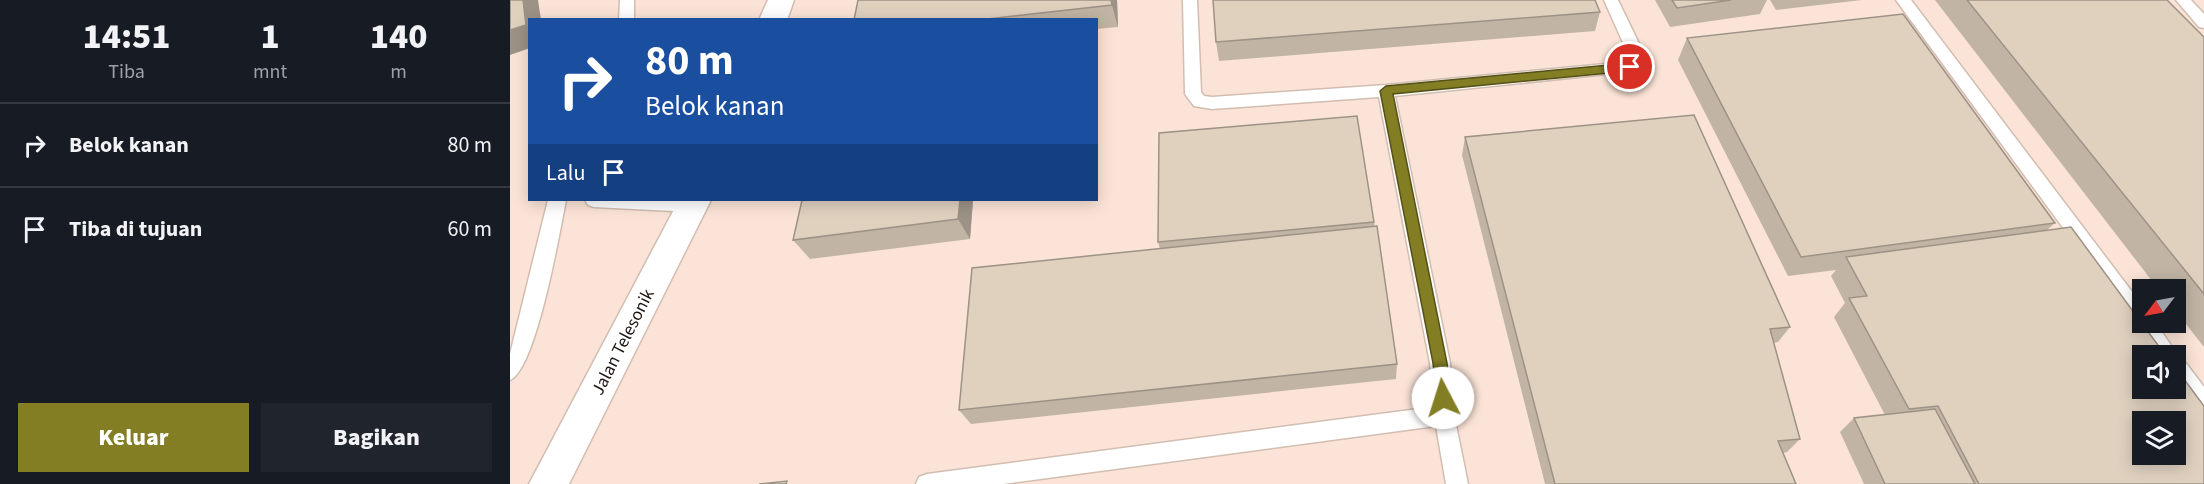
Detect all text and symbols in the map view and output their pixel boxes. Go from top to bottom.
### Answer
text: 14:51 [82,11,171,62]
text: 1 [261,11,280,62]
text: 140 [370,11,427,62]
text: 80 m [645,31,734,91]
pin [1604,41,1655,92]
icon: right [546,42,624,120]
icon: arrive [1613,50,1646,83]
text: Tiba [108,58,145,86]
text: mnt [253,58,287,86]
text: m [390,58,407,86]
text: Belok kanan [645,87,784,126]
icon: right [18,129,51,162]
text: Belok kanan [69,129,189,161]
text: 80 m [447,129,492,161]
icon: arrive [597,156,630,189]
text: Lalu [546,157,585,189]
icon: arrive [18,213,51,246]
text: Tiba di tujuan [69,213,202,245]
text: 60 m [447,213,492,245]
north arrow [2132,279,2186,333]
map controls [2132,279,2186,465]
street label: Jalan Telesonik [585,284,661,399]
button: sound [2132,345,2186,399]
position arrow [1411,366,1475,430]
button: Keluar [18,403,249,472]
button: Bagikan [261,403,492,472]
button: layers [2132,411,2186,465]

